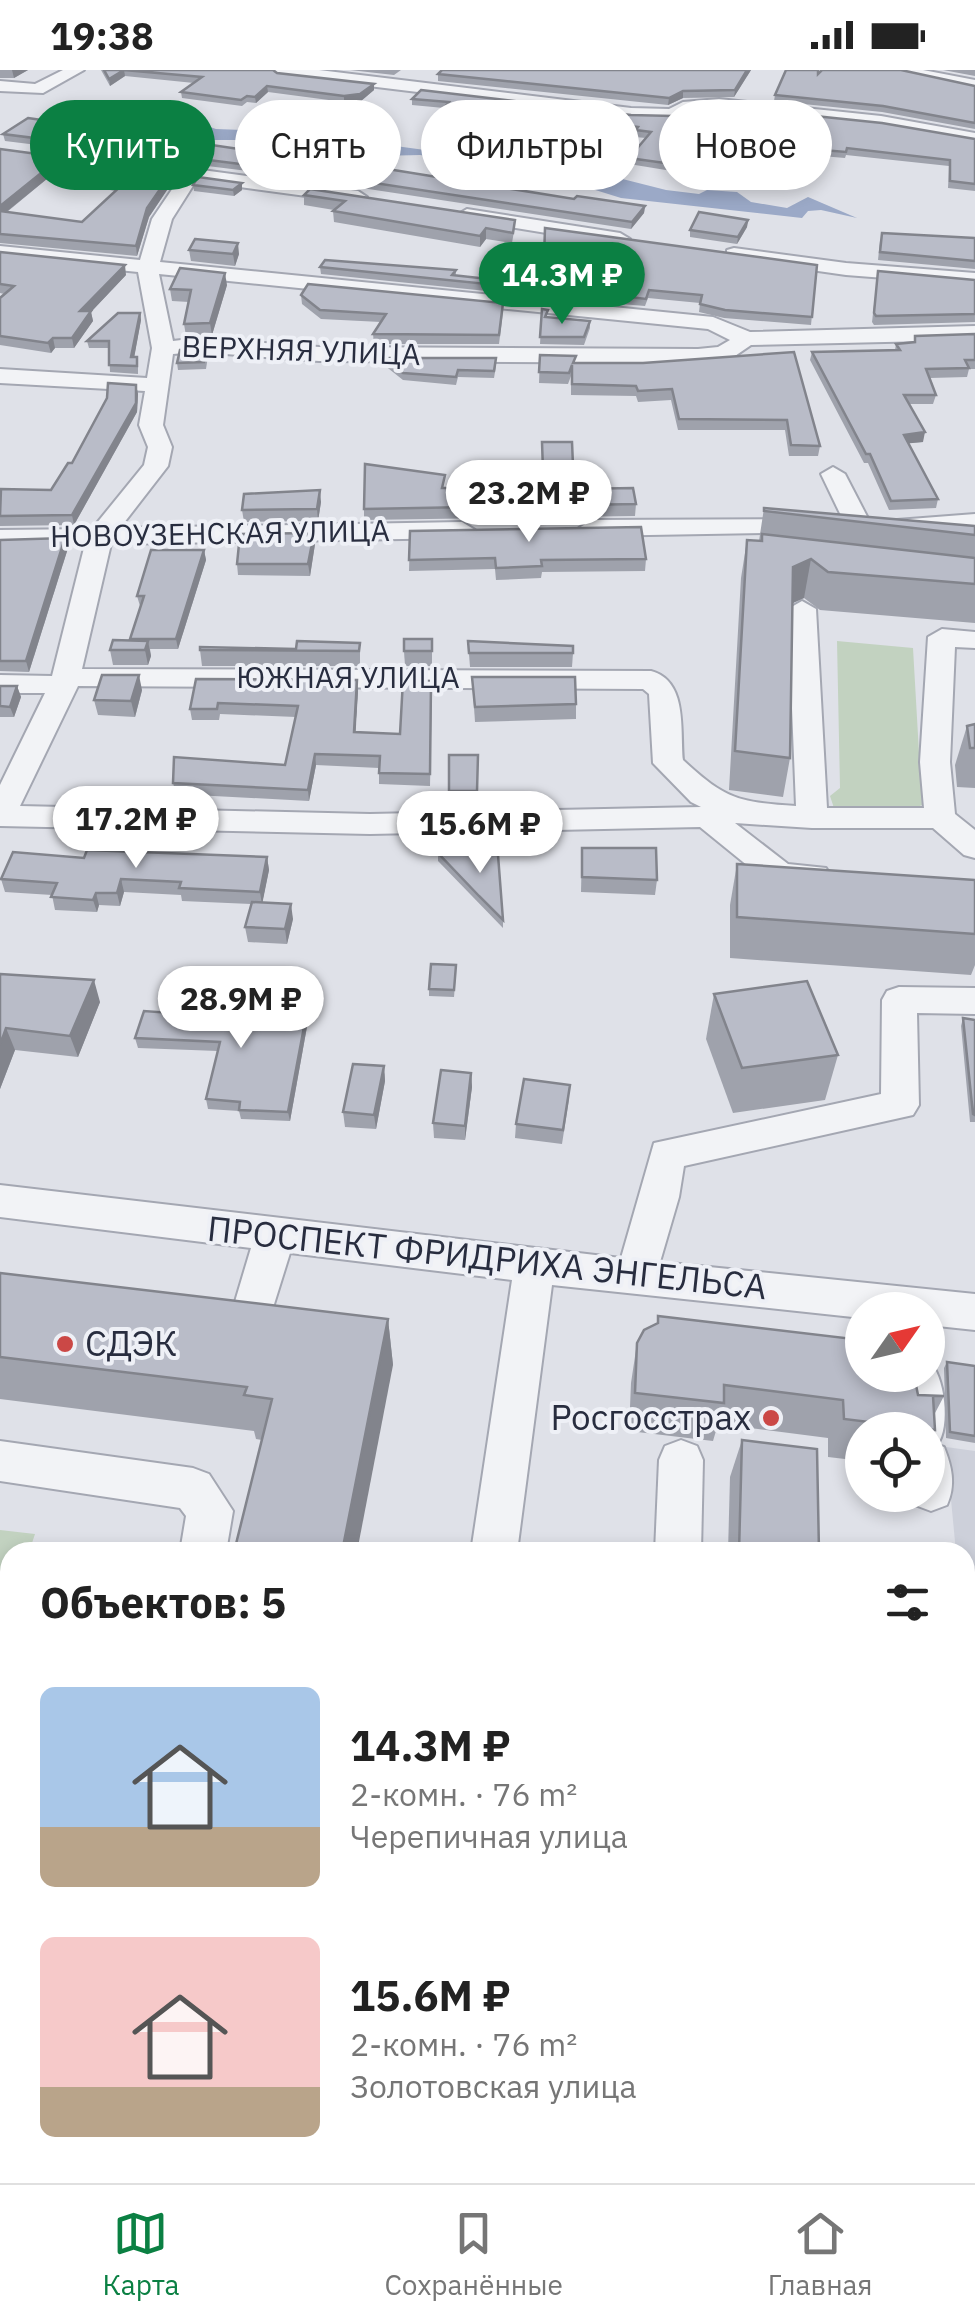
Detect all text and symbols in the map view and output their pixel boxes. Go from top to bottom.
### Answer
text: 19:38 [50,11,154,60]
chip: Купить [30,100,215,190]
chip: Снять [235,100,401,190]
chip: Фильтры [421,100,639,190]
chip: Новое [659,100,832,190]
pin: 14.3M ₽ [470,242,654,327]
text: 14.3M ₽ [501,253,623,295]
street label: ВЕРХНЯЯ УЛИЦА [181,326,421,373]
pin: 23.2M ₽ [437,460,621,545]
text: 23.2M ₽ [468,471,590,513]
street label: НОВОУЗЕНСКАЯ УЛИЦА [50,510,390,555]
street label: ЮЖНАЯ УЛИЦА [236,657,460,696]
pin: 17.2M ₽ [44,786,228,871]
pin: 15.6M ₽ [388,791,572,876]
text: 17.2M ₽ [75,797,197,839]
text: 15.6M ₽ [419,802,541,844]
pin: 28.9M ₽ [149,966,333,1051]
text: 28.9M ₽ [180,977,302,1019]
street label: ПРОСПЕКТ ФРИДРИХА ЭНГЕЛЬСА [205,1205,769,1309]
north arrow [845,1292,945,1392]
map controls [845,1292,945,1512]
place label: СДЭК [85,1320,177,1366]
marker: СДЭК [54,1333,76,1355]
place label: Росгосстрах [551,1394,751,1440]
marker: Росгосстрах [760,1407,782,1429]
button: locate [845,1412,945,1512]
text: Объектов: 5 [40,1575,286,1630]
icon: filters [880,1575,935,1630]
text: 14.3M ₽ [350,1718,511,1773]
icon: home [120,1727,240,1847]
text: 2-комн. · 76 m² [350,1773,577,1815]
text: Черепичная улица [350,1815,628,1857]
text: 15.6M ₽ [350,1968,511,2023]
icon: home [120,1977,240,2097]
text: 2-комн. · 76 m² [350,2023,577,2065]
text: Золотовская улица [350,2065,637,2107]
tab: Карта [102,2206,180,2303]
tab: Сохранённые [384,2206,563,2303]
tab: Главная [768,2206,873,2303]

